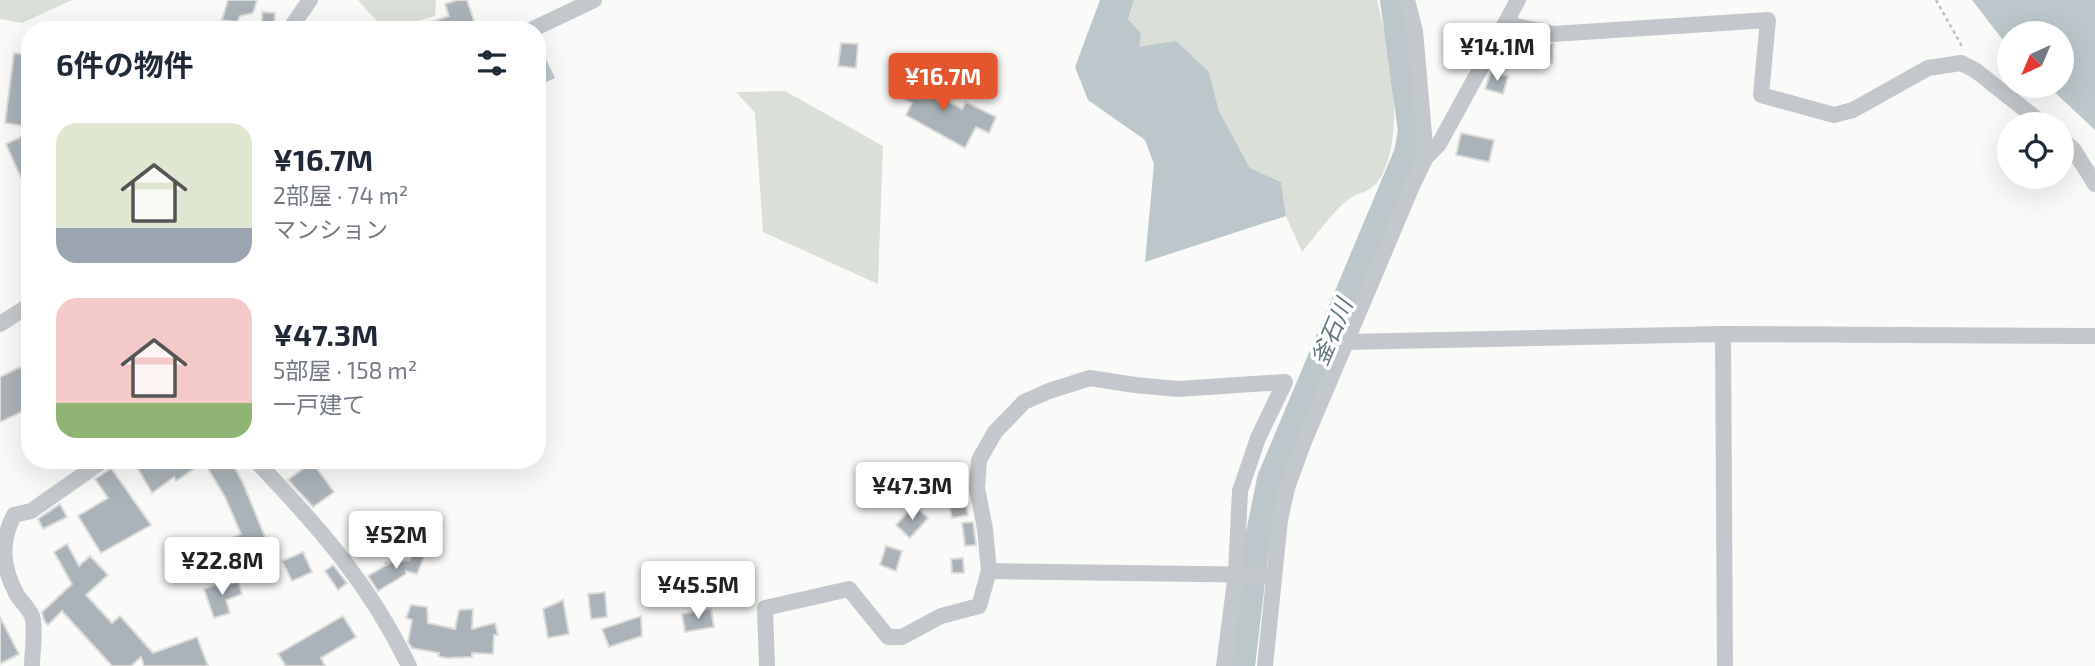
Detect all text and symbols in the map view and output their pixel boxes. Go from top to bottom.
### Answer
north arrow [1997,21,2074,98]
map controls [1997,21,2074,189]
pin: ¥14.1M [1440,24,1554,83]
text: ¥14.1M [1459,32,1535,60]
icon: filters [473,44,511,82]
text: 6件の物件 [56,46,194,82]
pin: ¥16.7M [886,54,1000,113]
text: ¥16.7M [905,62,981,90]
button: locate [1997,112,2074,189]
text: ¥16.7M [273,141,373,177]
icon: home [112,151,196,235]
text: 2部屋 · 74 m² [273,181,408,209]
text: マンション [273,215,388,243]
water label: 釜石川 [1305,292,1359,369]
text: ¥47.3M [273,316,378,352]
icon: home [112,326,196,410]
text: 5部屋 · 158 m² [273,356,417,384]
text: 一戸建て [273,390,365,418]
pin: ¥47.3M [855,462,969,522]
text: ¥47.3M [872,471,952,499]
pin: ¥52M [355,512,437,571]
text: ¥52M [365,520,427,548]
pin: ¥22.8M [165,538,279,597]
text: ¥22.8M [181,546,263,574]
pin: ¥45.5M [641,562,755,621]
text: ¥45.5M [657,570,739,598]

